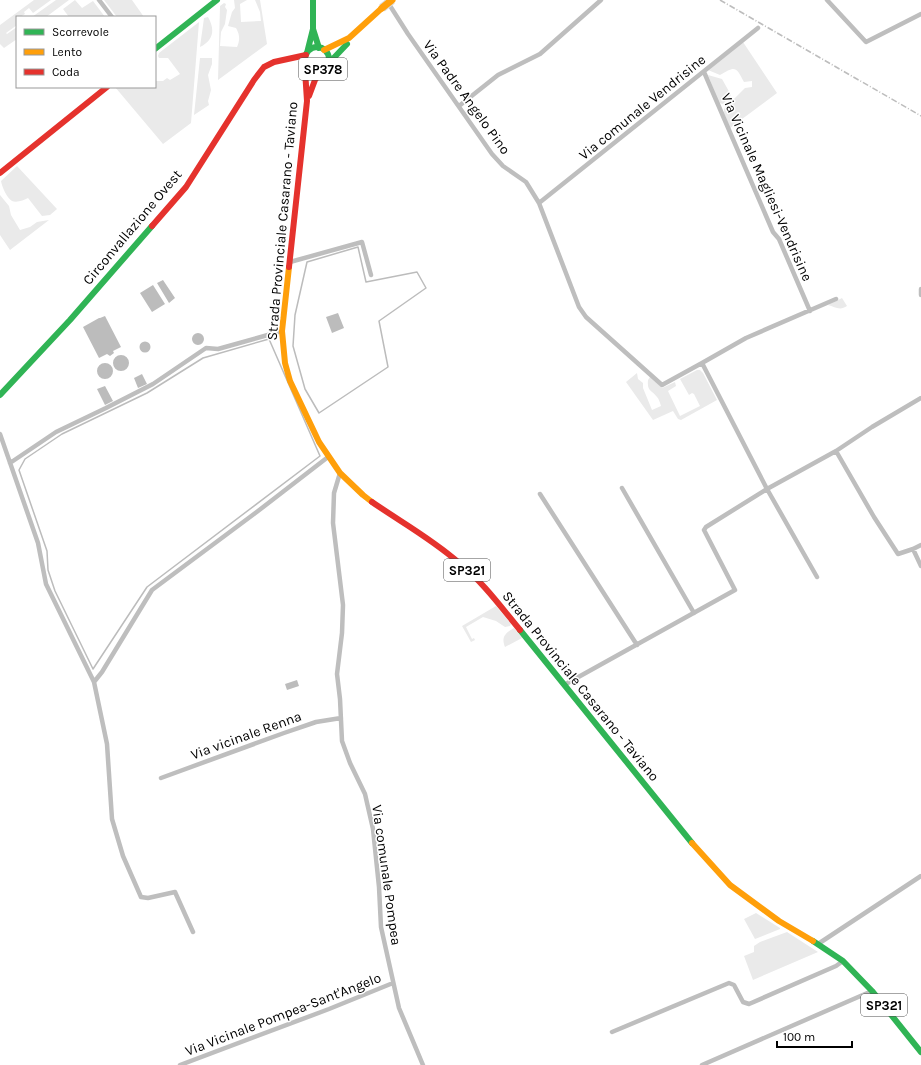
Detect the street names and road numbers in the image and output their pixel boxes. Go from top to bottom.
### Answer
street label: Via Padre Angelo Pino [419,37,514,158]
street label: Via comunale Vendrisine [576,51,709,164]
road number: SP378 [299,58,347,80]
street label: Via Vicinale Magliesi-Vendrisine [717,91,816,284]
street label: Strada Provinciale Casarano - Taviano [264,101,301,341]
street label: Circonvallazione Ovest [79,166,185,288]
road number: SP321 [444,559,490,581]
street label: Strada Provinciale Casarano - Taviano [499,588,663,785]
street label: Via vicinale Renna [188,708,304,763]
street label: Via comunale Pompea [368,804,405,946]
street label: Via Vicinale Pompea-Sant'Angelo [183,969,384,1060]
road number: SP321 [861,994,907,1016]

